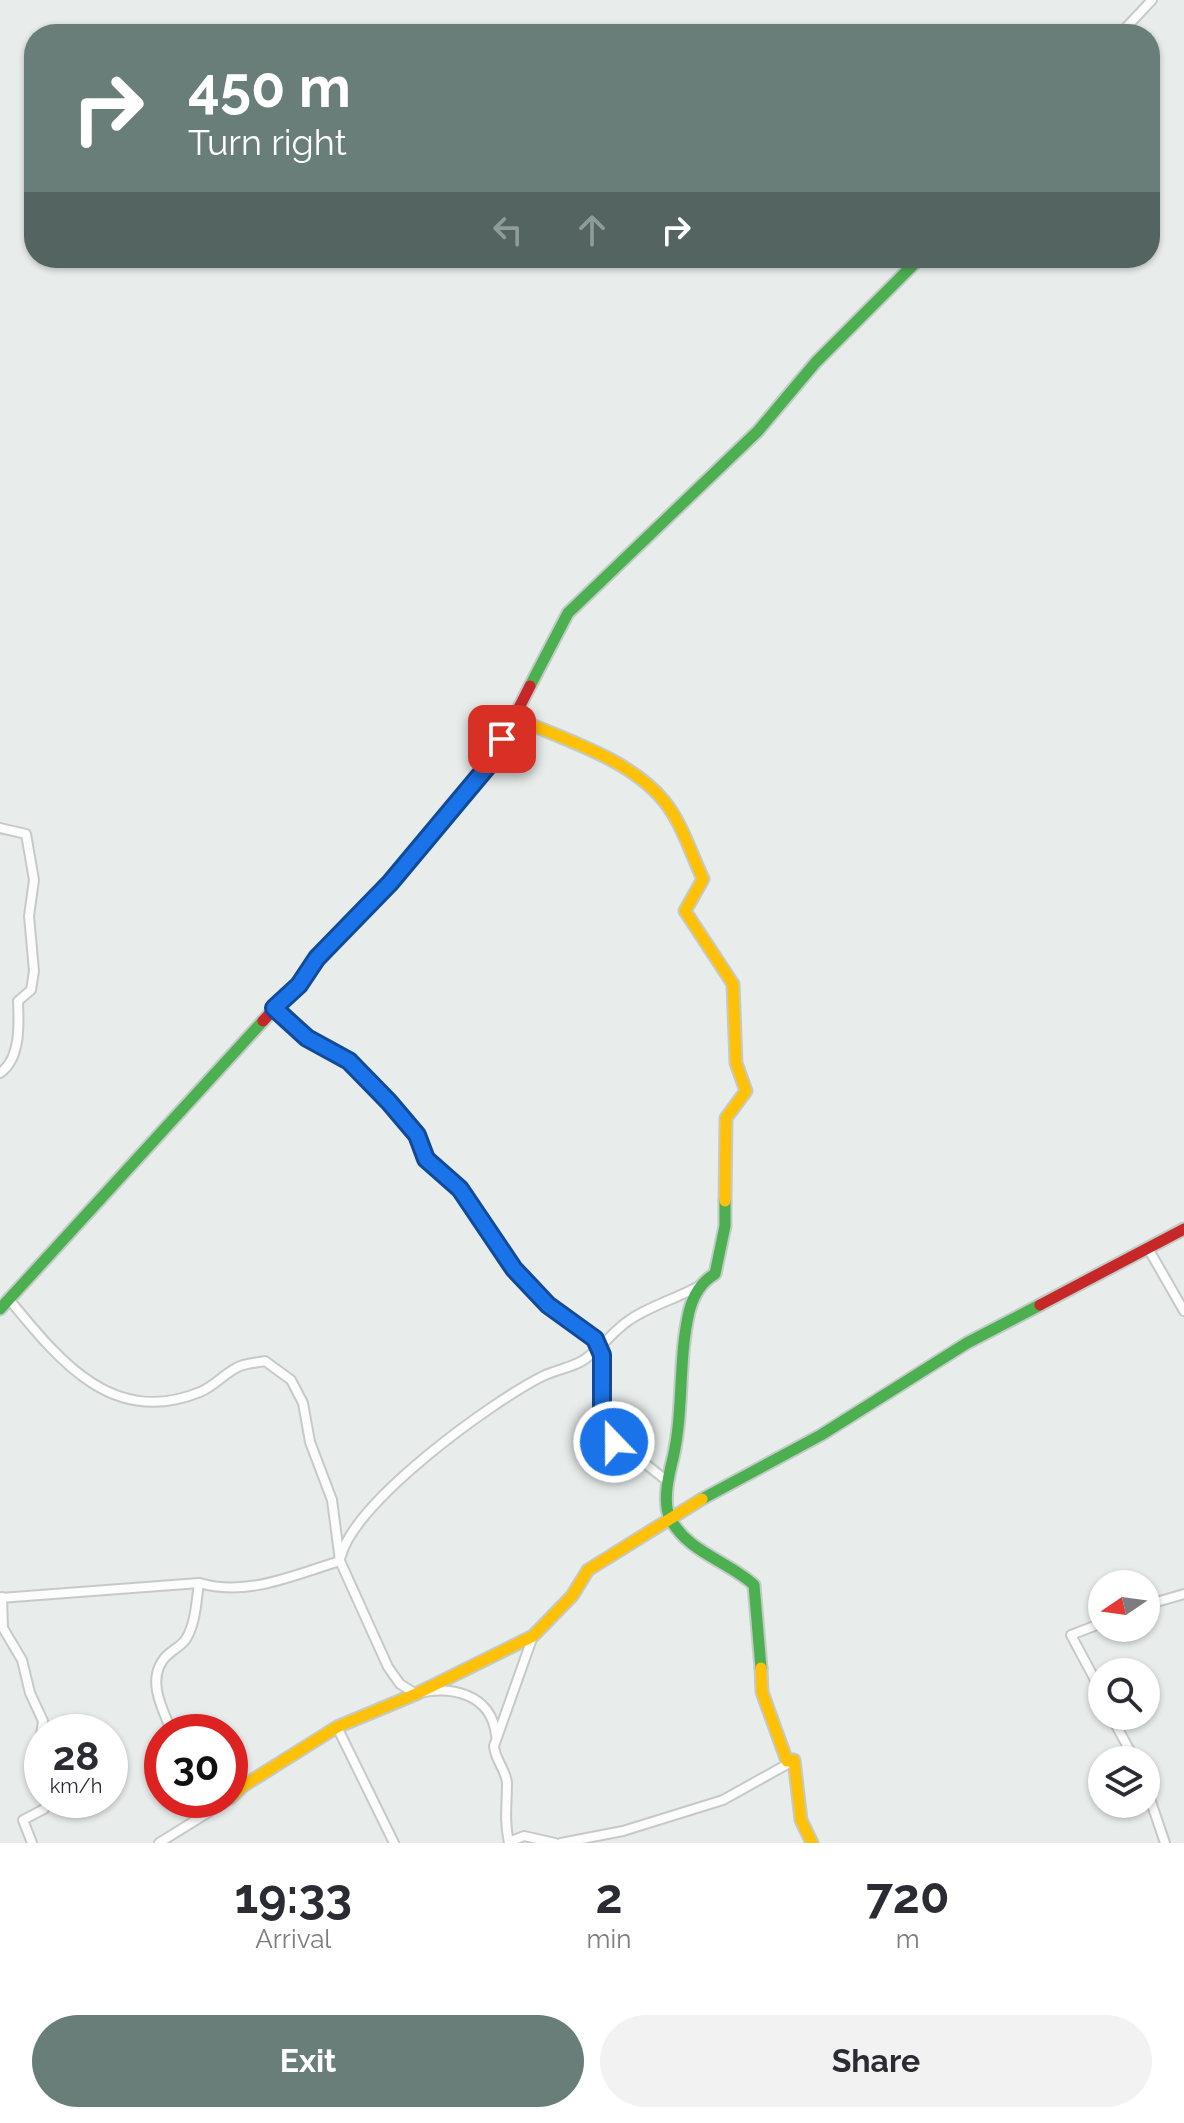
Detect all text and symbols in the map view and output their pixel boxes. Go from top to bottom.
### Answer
text: 450 m [188,54,351,120]
icon: right [56,56,160,160]
text: Turn right [188,121,347,163]
icon: left [486,208,530,252]
icon: ahead [570,208,614,252]
icon: right [654,208,698,252]
pin [468,705,536,773]
icon: arrive [480,717,524,761]
position arrow [572,1400,656,1484]
north arrow [1088,1570,1160,1642]
map controls [1088,1570,1160,1818]
button: search [1088,1658,1160,1730]
speed limit sign: 30 [144,1714,248,1818]
text: 28 [53,1732,99,1779]
button: layers [1088,1746,1160,1818]
text: km/h [50,1774,102,1798]
text: 19:33 [235,1868,352,1924]
text: 2 [595,1868,622,1924]
text: 720 [866,1868,949,1924]
text: Arrival [255,1924,331,1954]
text: min [587,1924,631,1954]
text: m [896,1924,920,1954]
button: Exit [32,2015,584,2107]
button: Share [600,2015,1152,2107]

